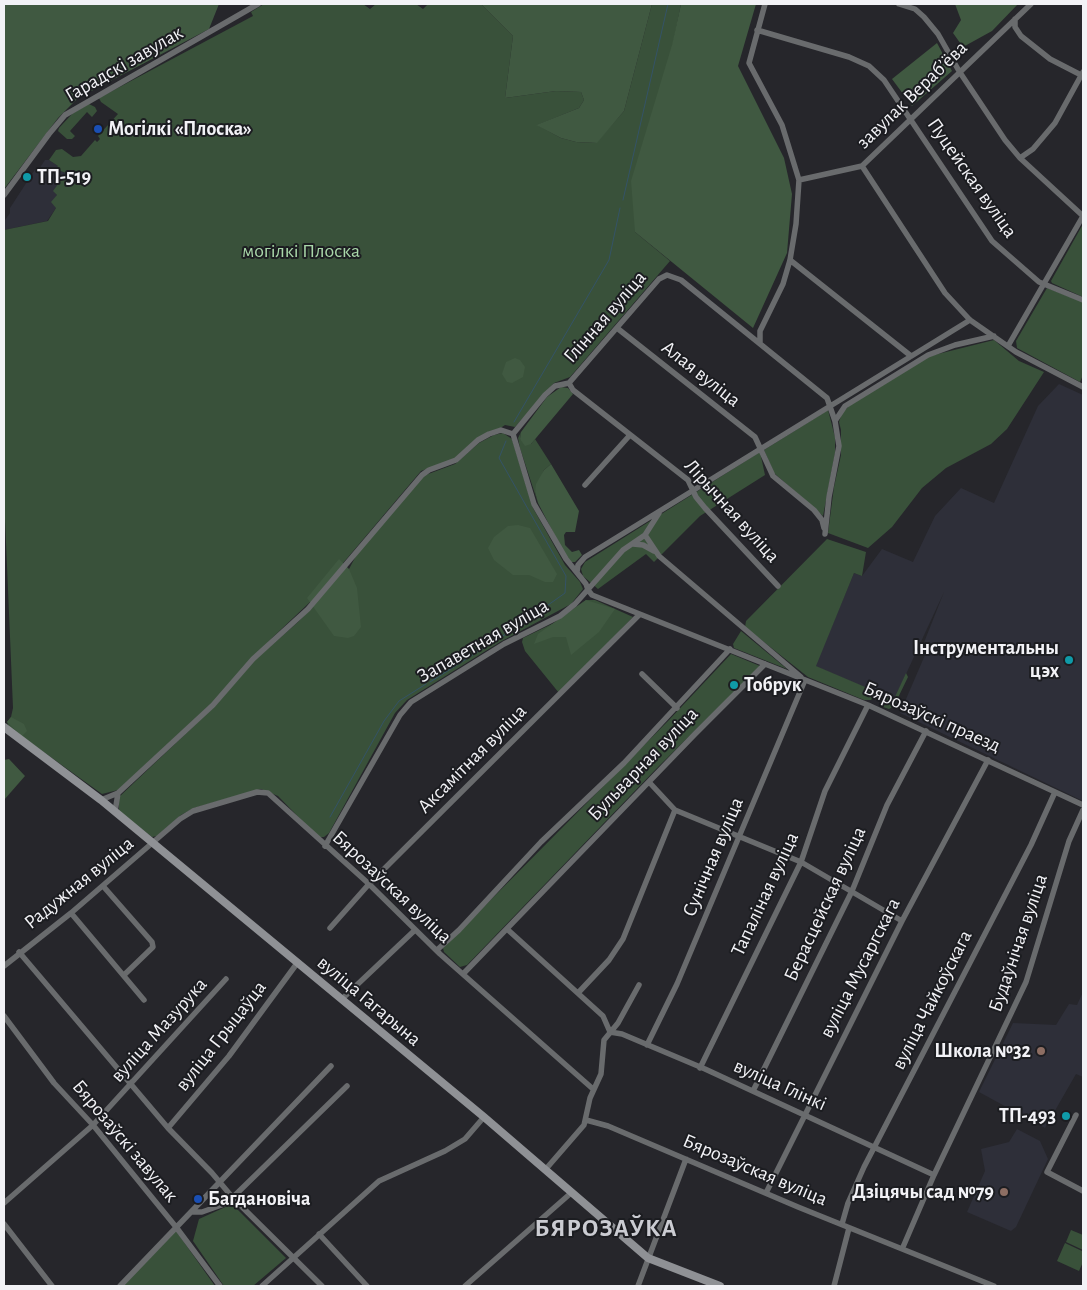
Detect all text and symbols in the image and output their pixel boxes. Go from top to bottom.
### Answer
street label: Гарадскі завулак [61,21,187,107]
street label: завулак Верабʼёва [851,36,973,154]
street label: Пуцейская вуліца [922,113,1022,243]
place label: Могілкі «Плоска» [108,117,252,141]
marker: Могілкі «Плоска» [92,123,104,135]
place label: ТП-519 [37,165,91,189]
marker: ТП-519 [21,171,33,183]
park label: могілкі Плоска [242,239,360,263]
street label: Глінная вуліца [558,266,652,368]
street label: Алая вуліца [657,336,745,412]
street label: Лірычная вуліца [679,454,785,568]
street label: Запаветная вуліца [413,594,553,688]
place label: Інструментальны цэх [913,636,1059,683]
marker: Інструментальны цэх [1063,654,1075,666]
place label: Тобрук [744,673,802,697]
street label: Бярозаўскі праезд [860,676,1004,758]
marker: Тобрук [728,679,740,691]
street label: Аксамітная вуліца [412,699,532,819]
street label: Бульварная вуліца [583,702,703,826]
street label: Сунічная вуліца [677,794,749,920]
street label: Берасцейская вуліца [779,823,871,985]
street label: Бярозаўская вуліца [327,825,457,949]
street label: Тапаліная вуліца [726,828,804,960]
street label: Радужная вуліца [19,832,139,934]
street label: Будаўнічая вуліца [983,871,1053,1015]
street label: вуліца Мусаргскага [814,894,906,1042]
street label: вуліца Чайкоўскага [887,926,977,1074]
street label: вуліца Гагарына [312,951,426,1051]
street label: вуліца Мазурука [106,973,212,1087]
street label: вуліца Грыцаўца [170,976,272,1096]
place label: Школа №32 [934,1039,1031,1063]
marker: Школа №32 [1035,1045,1047,1057]
street label: вуліца Глінкі [730,1054,830,1116]
street label: Бярозаўскі завулак [67,1075,183,1207]
place label: ТП-493 [999,1104,1056,1128]
marker: ТП-493 [1060,1110,1072,1122]
street label: Бярозаўская вуліца [679,1129,831,1211]
place label: Дзіцячы сад №79 [852,1180,994,1204]
marker: Дзіцячы сад №79 [998,1186,1010,1198]
place label: Багдановіча [208,1187,311,1211]
marker: Багдановіча [192,1193,204,1205]
district label: БЯРОЗАЎКА [533,1213,679,1243]

